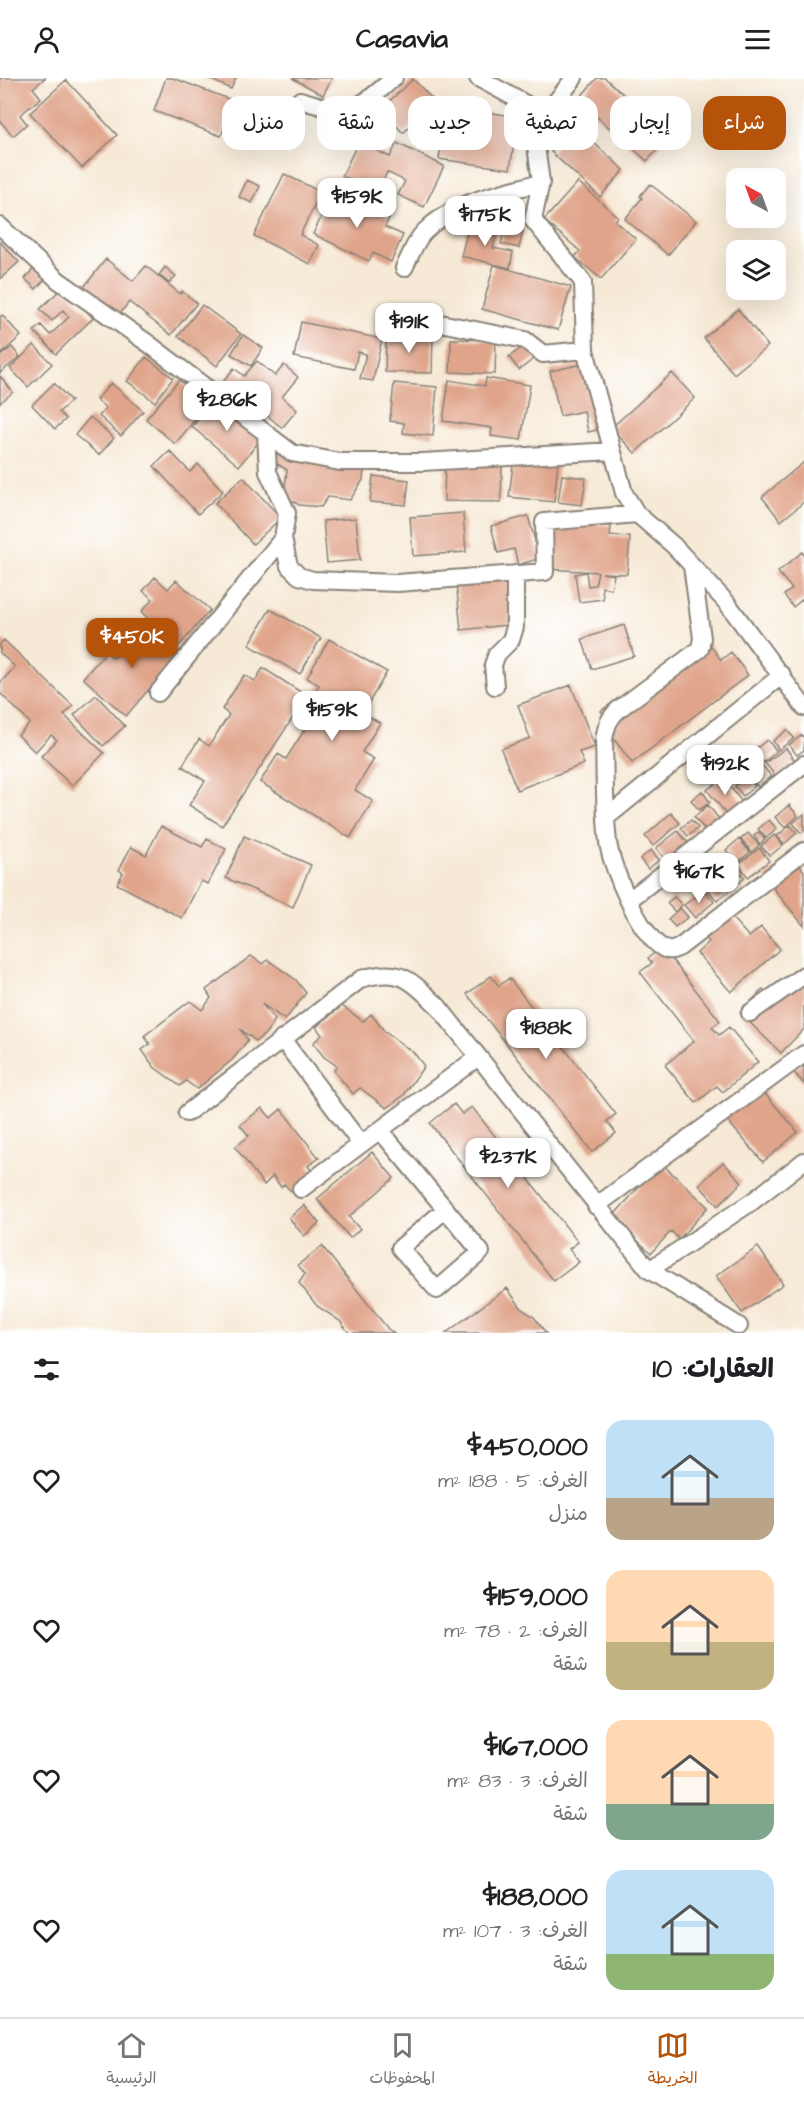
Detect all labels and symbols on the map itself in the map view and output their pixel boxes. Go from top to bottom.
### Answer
north arrow [726,168,786,228]
pin: $159K [315,178,399,229]
pin: $175K [443,196,527,247]
pin: $191K [367,303,451,354]
pin: $286K [185,381,269,432]
pin: $450K [90,618,174,669]
pin: $159K [290,691,374,742]
pin: $192K [683,745,767,796]
pin: $167K [657,853,741,904]
pin: $188K [504,1009,588,1060]
pin: $237K [466,1138,550,1189]

